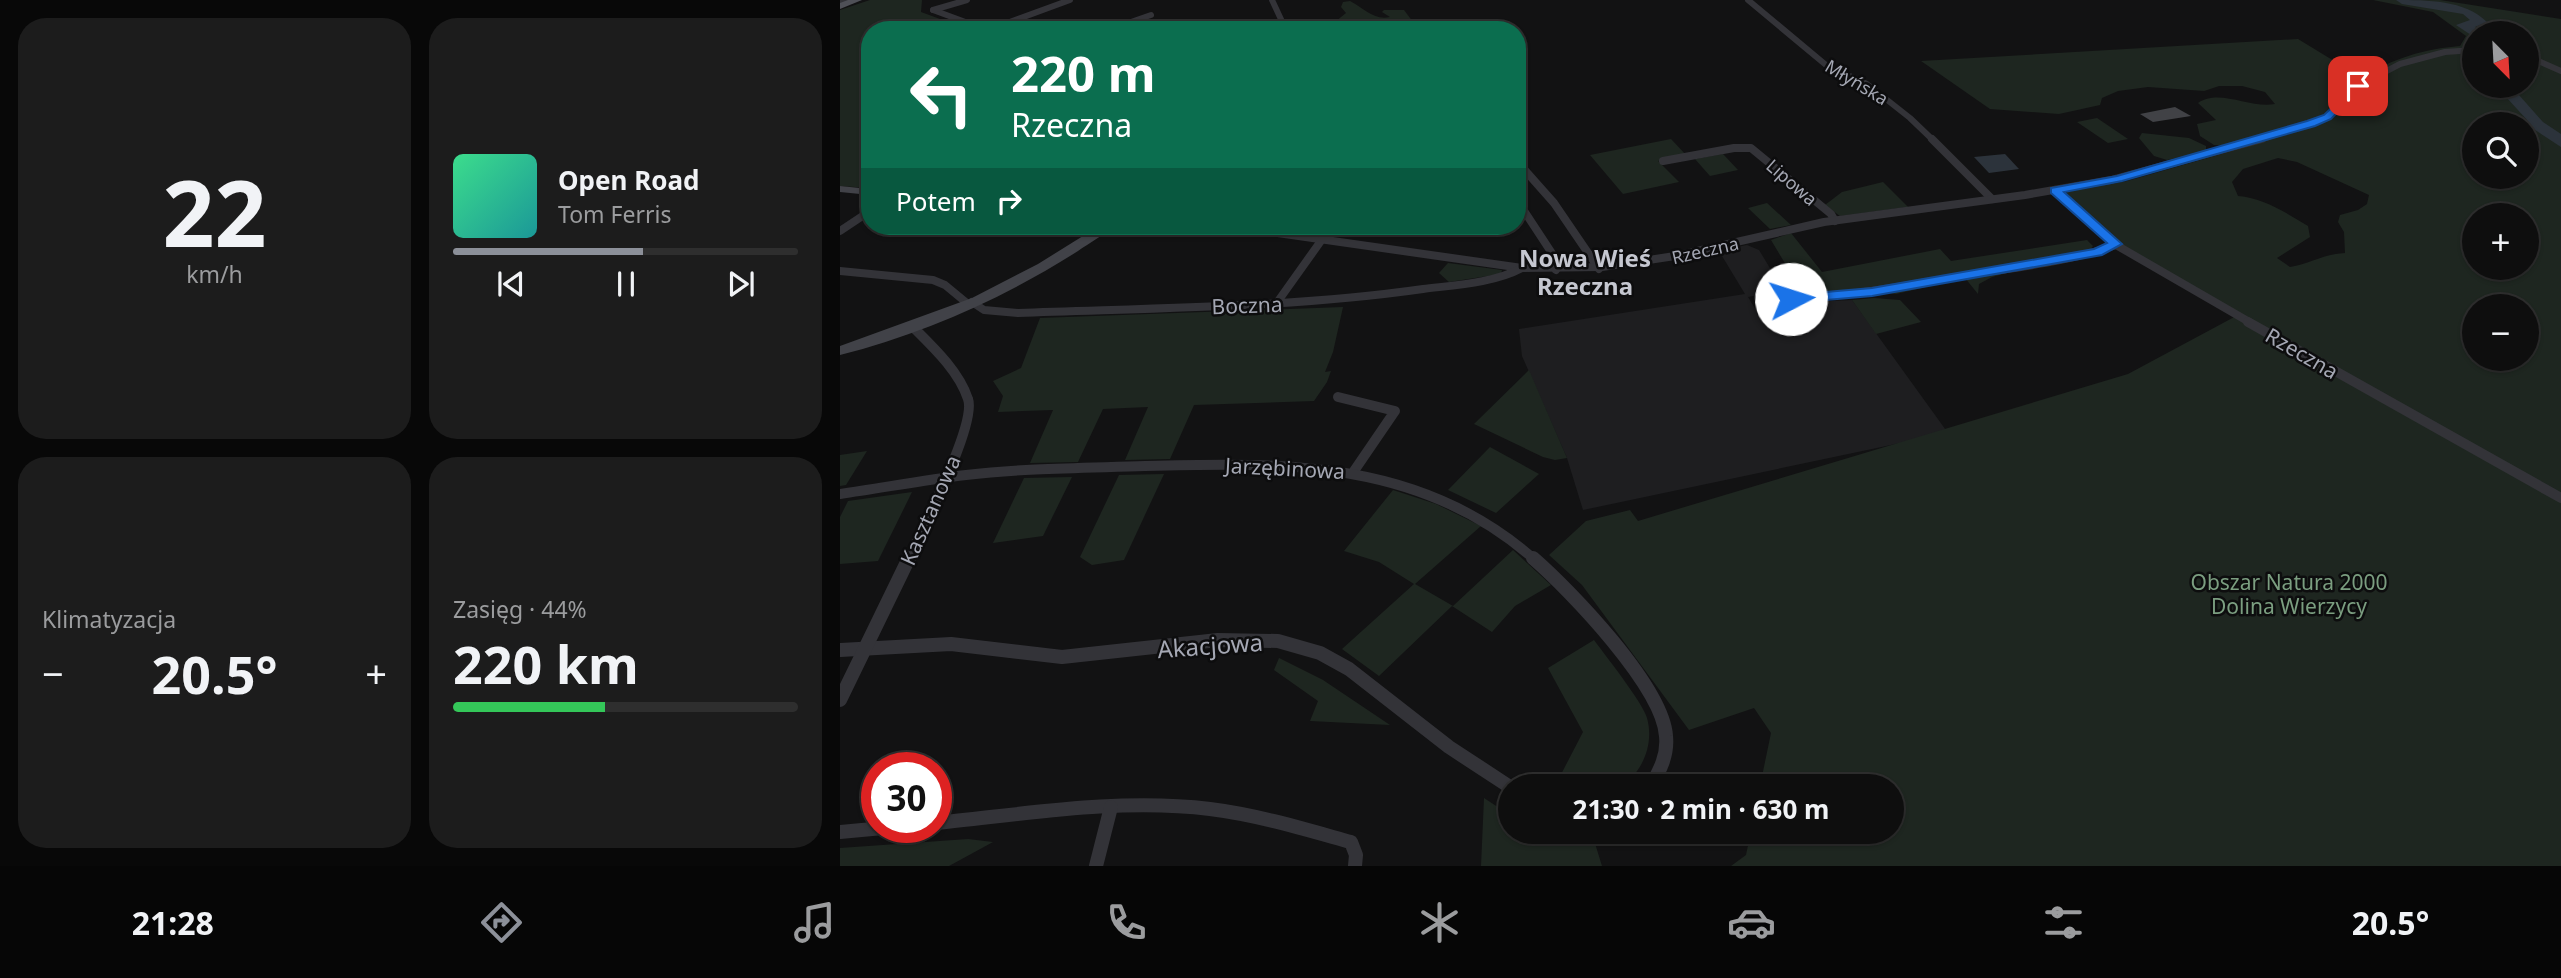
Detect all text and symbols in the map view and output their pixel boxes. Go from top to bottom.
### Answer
north arrow [2462,21,2539,98]
map controls [2462,21,2539,371]
text: 220 m [1011,40,1156,106]
icon: left [896,49,987,140]
street label: Młyńska [1821,54,1893,110]
pin [2328,56,2388,116]
icon: arrive [2339,67,2377,105]
text: Rzeczna [1011,103,1132,146]
button: search [2462,112,2539,189]
text: 22 [162,150,267,274]
street label: Lipowa [1762,153,1822,211]
text: Open Road [558,162,700,198]
icon: right [990,182,1028,220]
text: Potem [896,183,976,219]
text: Tom Ferris [558,198,671,230]
button: + [2462,203,2539,280]
street label: Rzeczna [1669,231,1741,269]
district label: Nowa Wieś Rzeczna [1519,241,1651,302]
text: km/h [186,258,243,290]
position arrow [1754,262,1828,336]
icon: previous [492,265,530,303]
icon: pause [607,265,645,303]
icon: next [722,265,760,303]
street label: Boczna [1211,290,1283,320]
button: − [2462,294,2539,371]
street label: Rzeczna [2261,321,2343,385]
street label: Kasztanowa [893,451,967,569]
street label: Jarzębinowa [1222,451,1346,485]
park label: Obszar Natura 2000 Dolina Wierzycy [2190,568,2388,620]
text: Zasięg · 44% [453,593,587,625]
text: Klimatyzacja [42,603,176,635]
street label: Akacjowa [1156,625,1264,665]
text: 220 km [453,628,639,699]
text: 20.5° [152,638,277,709]
text: − [42,647,64,699]
text: + [365,647,387,699]
speed limit sign: 30 [861,752,952,843]
text: 21:30 · 2 min · 630 m [1573,791,1829,827]
icon: directions [477,898,526,947]
icon: music [790,898,839,947]
icon: phone [1102,898,1151,947]
icon: climate [1415,898,1464,947]
icon: car [1727,898,1776,947]
icon: filters [2039,898,2088,947]
text: 21:28 [132,901,214,944]
text: 20.5° [2352,901,2429,944]

